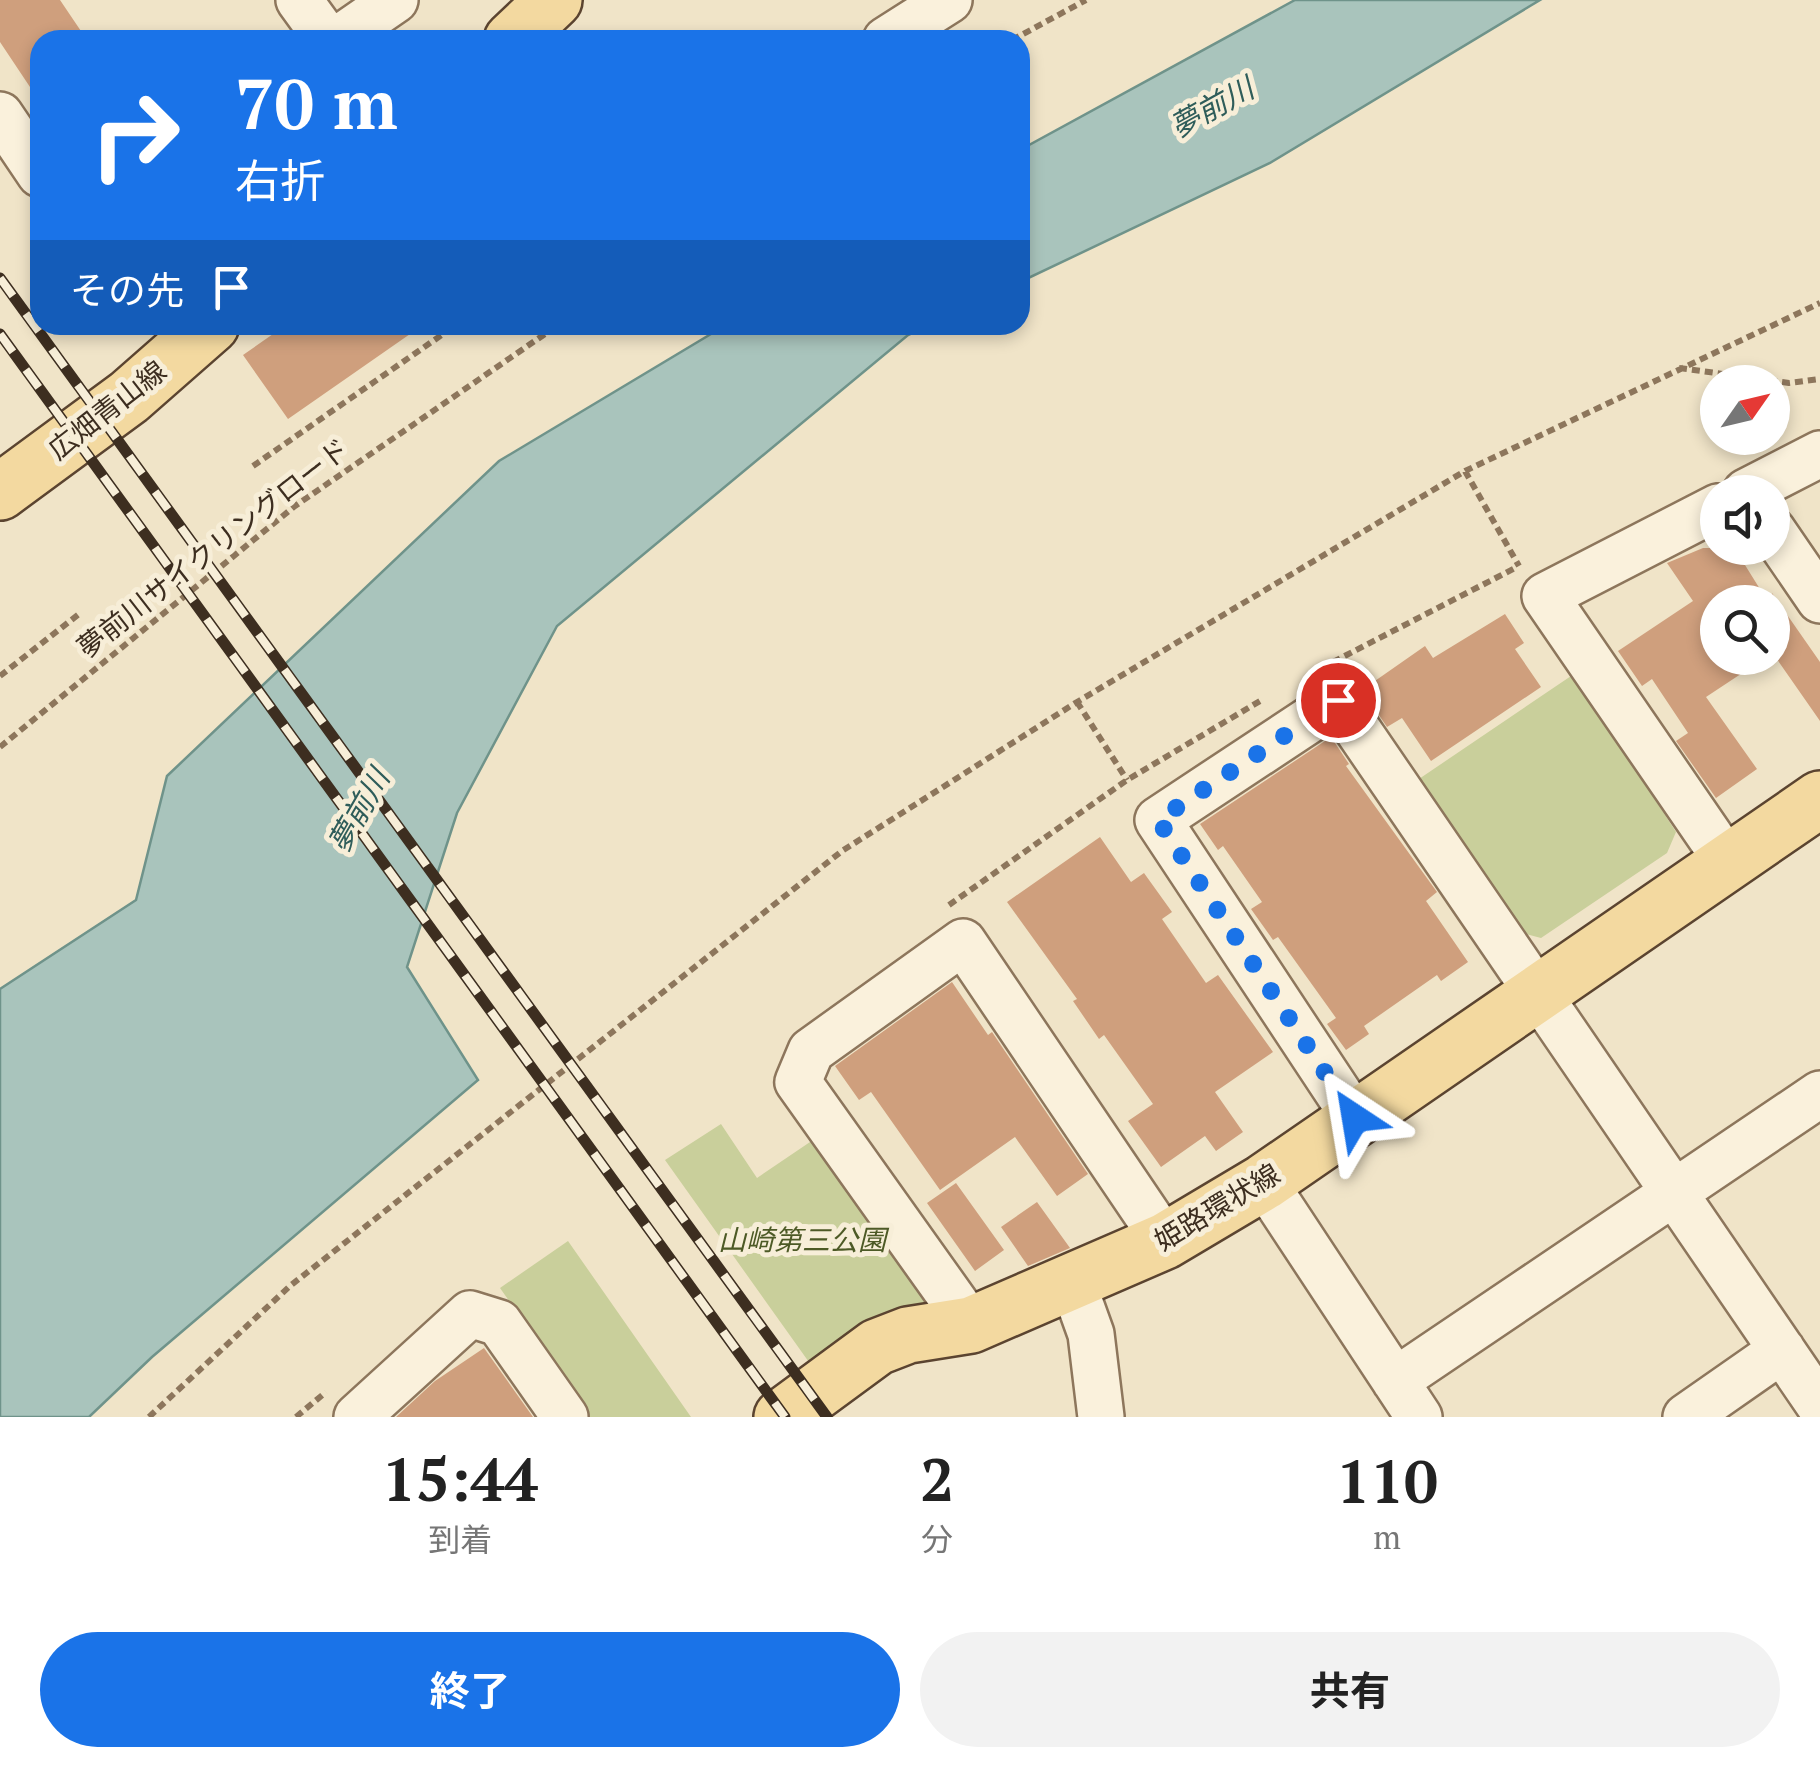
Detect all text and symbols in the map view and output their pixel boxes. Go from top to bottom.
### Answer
text: 70 m [235,56,398,149]
water label: 夢前川 [1162,66,1263,146]
icon: right [70,70,200,200]
text: 右折 [235,150,325,210]
icon: arrive [204,260,259,315]
text: その先 [70,265,184,315]
street label: 広畑青山線 [40,352,173,467]
north arrow [1700,365,1790,455]
map controls [1700,365,1790,675]
street label: 夢前川サイクリングロード [69,430,356,665]
button: sound [1700,475,1790,565]
button: search [1700,585,1790,675]
pin [1296,658,1381,743]
icon: arrive [1311,673,1366,728]
water label: 夢前川 [318,759,399,859]
position arrow [1303,1066,1407,1170]
street label: 姫路環状線 [1147,1155,1286,1258]
park label: 山崎第三公園 [718,1221,890,1258]
text: 15:44 [382,1439,538,1518]
text: 2 [920,1439,954,1518]
text: 110 [1336,1441,1438,1520]
text: m [1373,1516,1401,1558]
text: 到着 [428,1518,492,1560]
text: 分 [921,1518,953,1560]
button: 終了 [40,1632,900,1747]
button: 共有 [920,1632,1780,1747]

